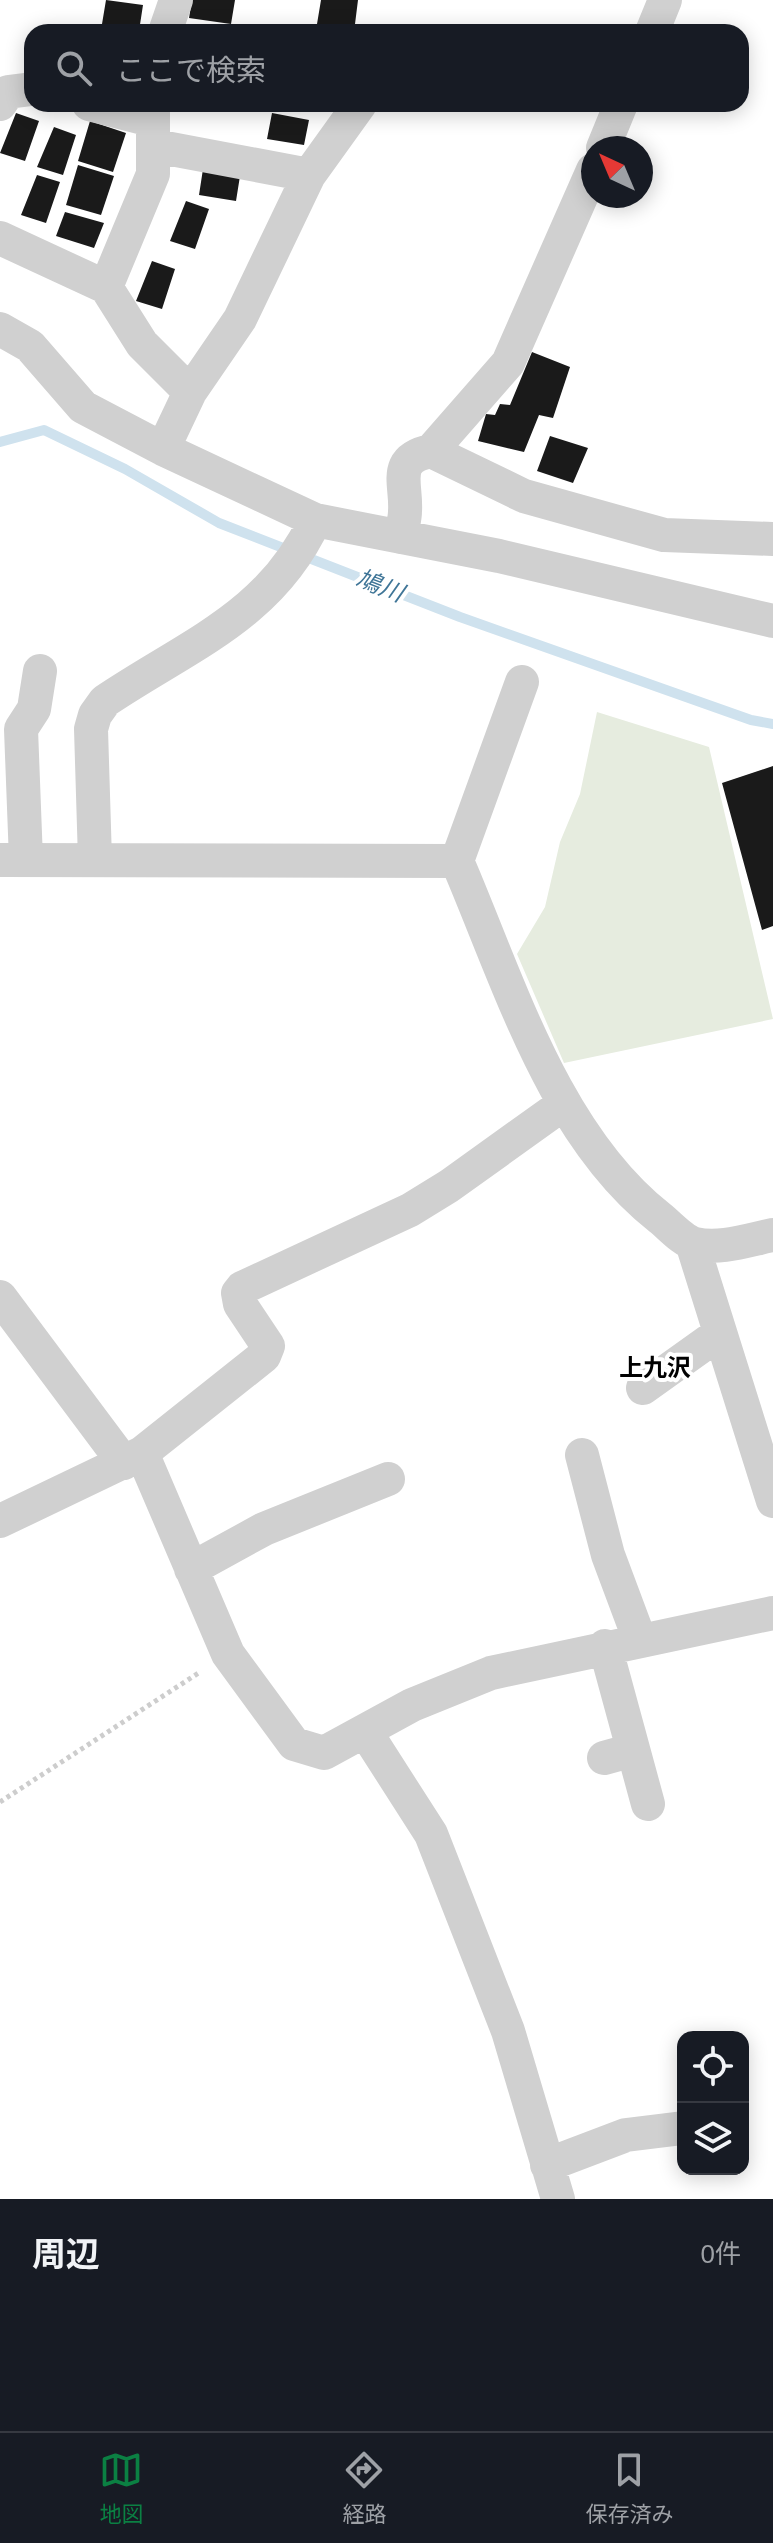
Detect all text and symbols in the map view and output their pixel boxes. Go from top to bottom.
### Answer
search box [24,24,749,112]
icon: search [52,46,96,90]
text: ここで検索 [116,54,266,87]
north arrow [581,136,653,208]
water label: 鳩川 [353,564,410,608]
district label: 上九沢 [619,1354,691,1381]
map controls [677,2031,749,2175]
button: locate [677,2031,749,2103]
button: layers [677,2103,749,2175]
text: 周辺 [32,2235,100,2273]
text: 0件 [701,2239,741,2269]
tab: 地図 [99,2448,144,2528]
tab: 経路 [342,2448,387,2528]
tab: 保存済み [585,2448,674,2528]

